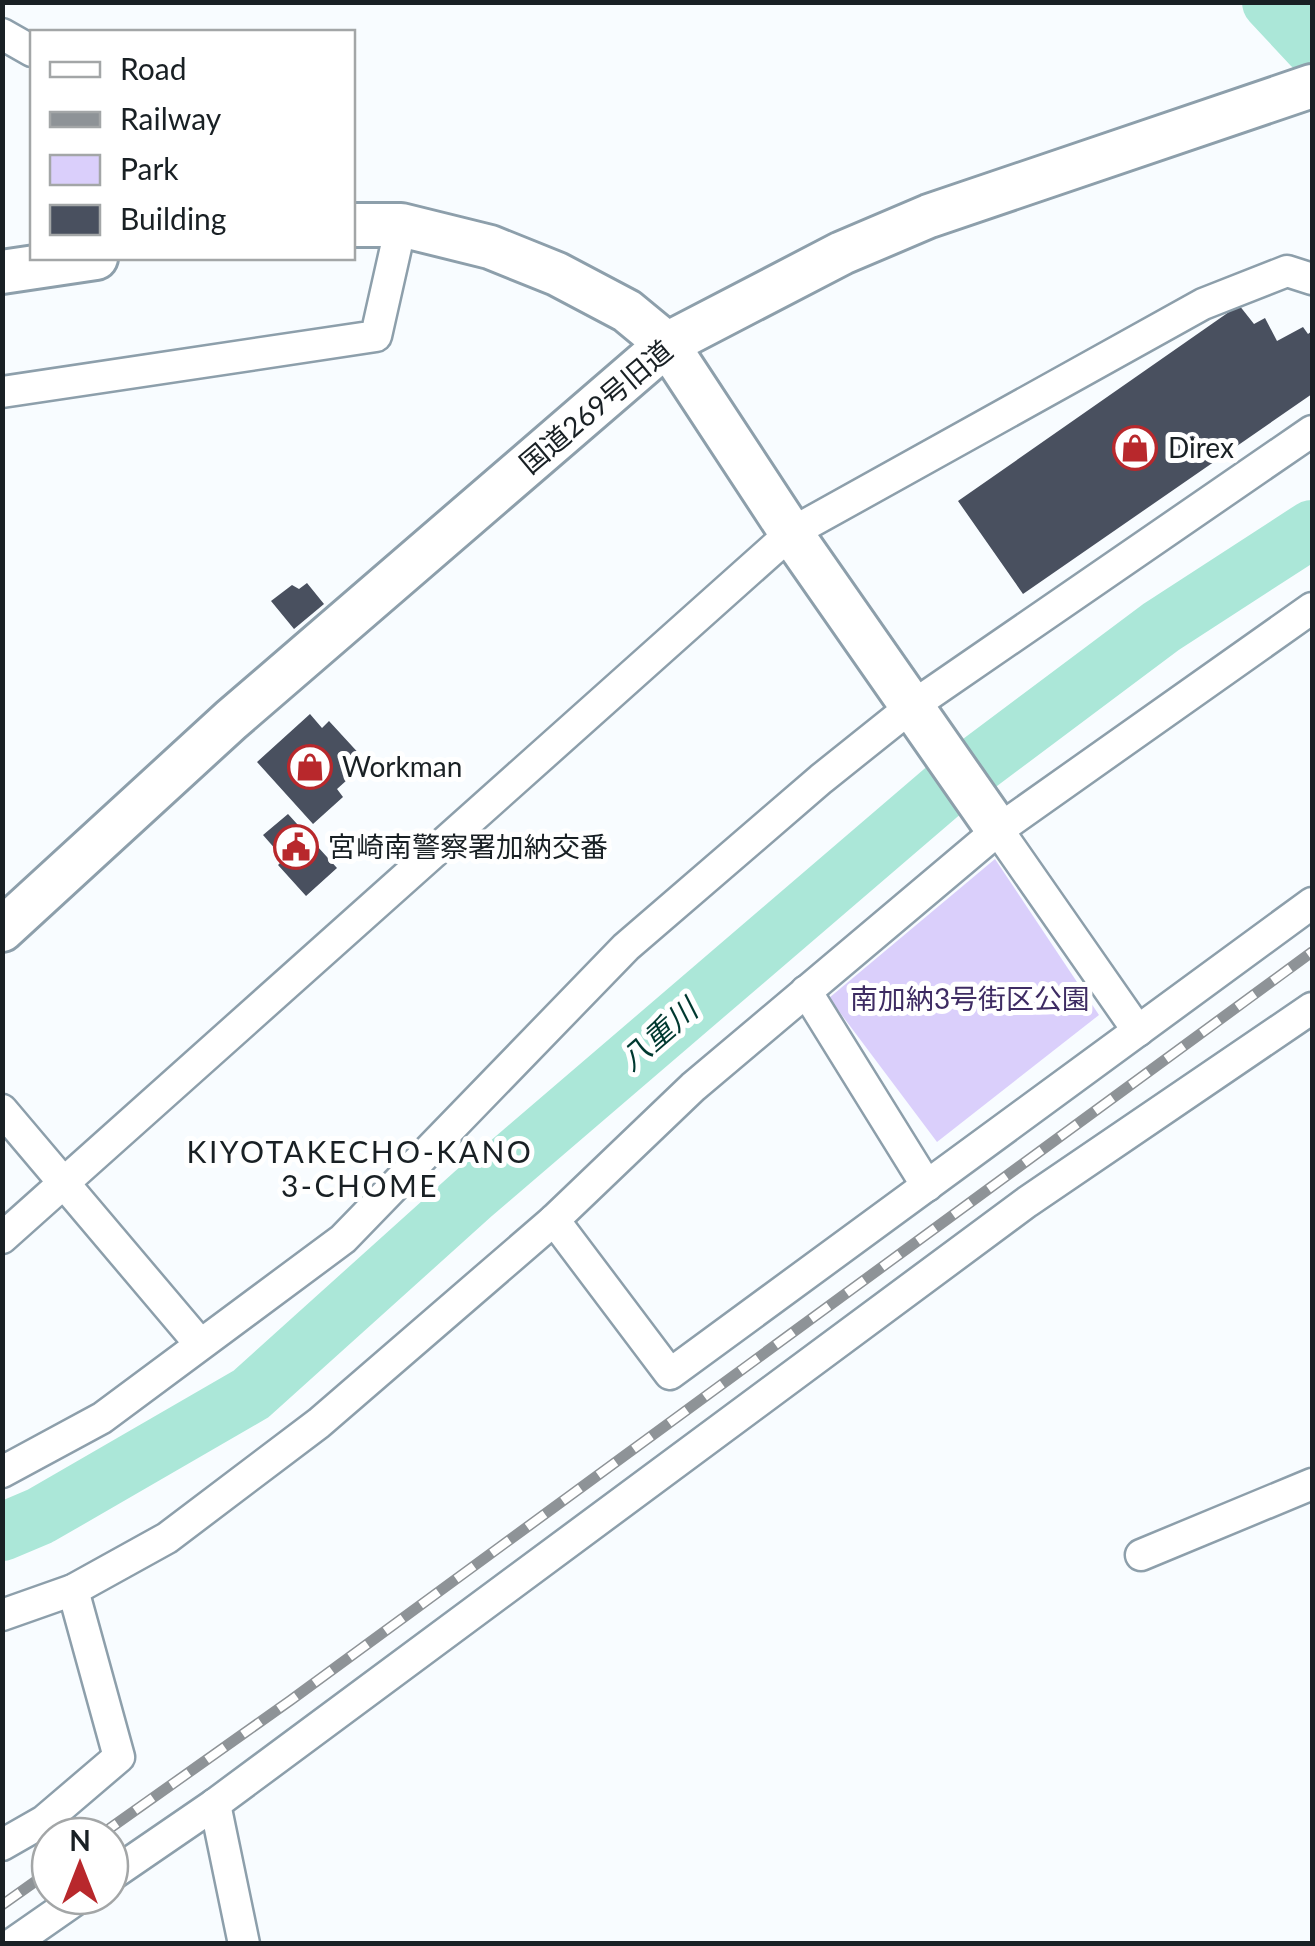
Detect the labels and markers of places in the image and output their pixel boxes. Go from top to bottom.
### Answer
shop icon: Direx [1112,425,1158,471]
place label: Direx [1168,430,1234,464]
shop icon: Workman [287,744,333,790]
place label: Workman [342,749,462,783]
public building icon: 宮崎南警察署加納交番 [273,824,319,870]
place label: 宮崎南警察署加納交番 [328,829,608,863]

